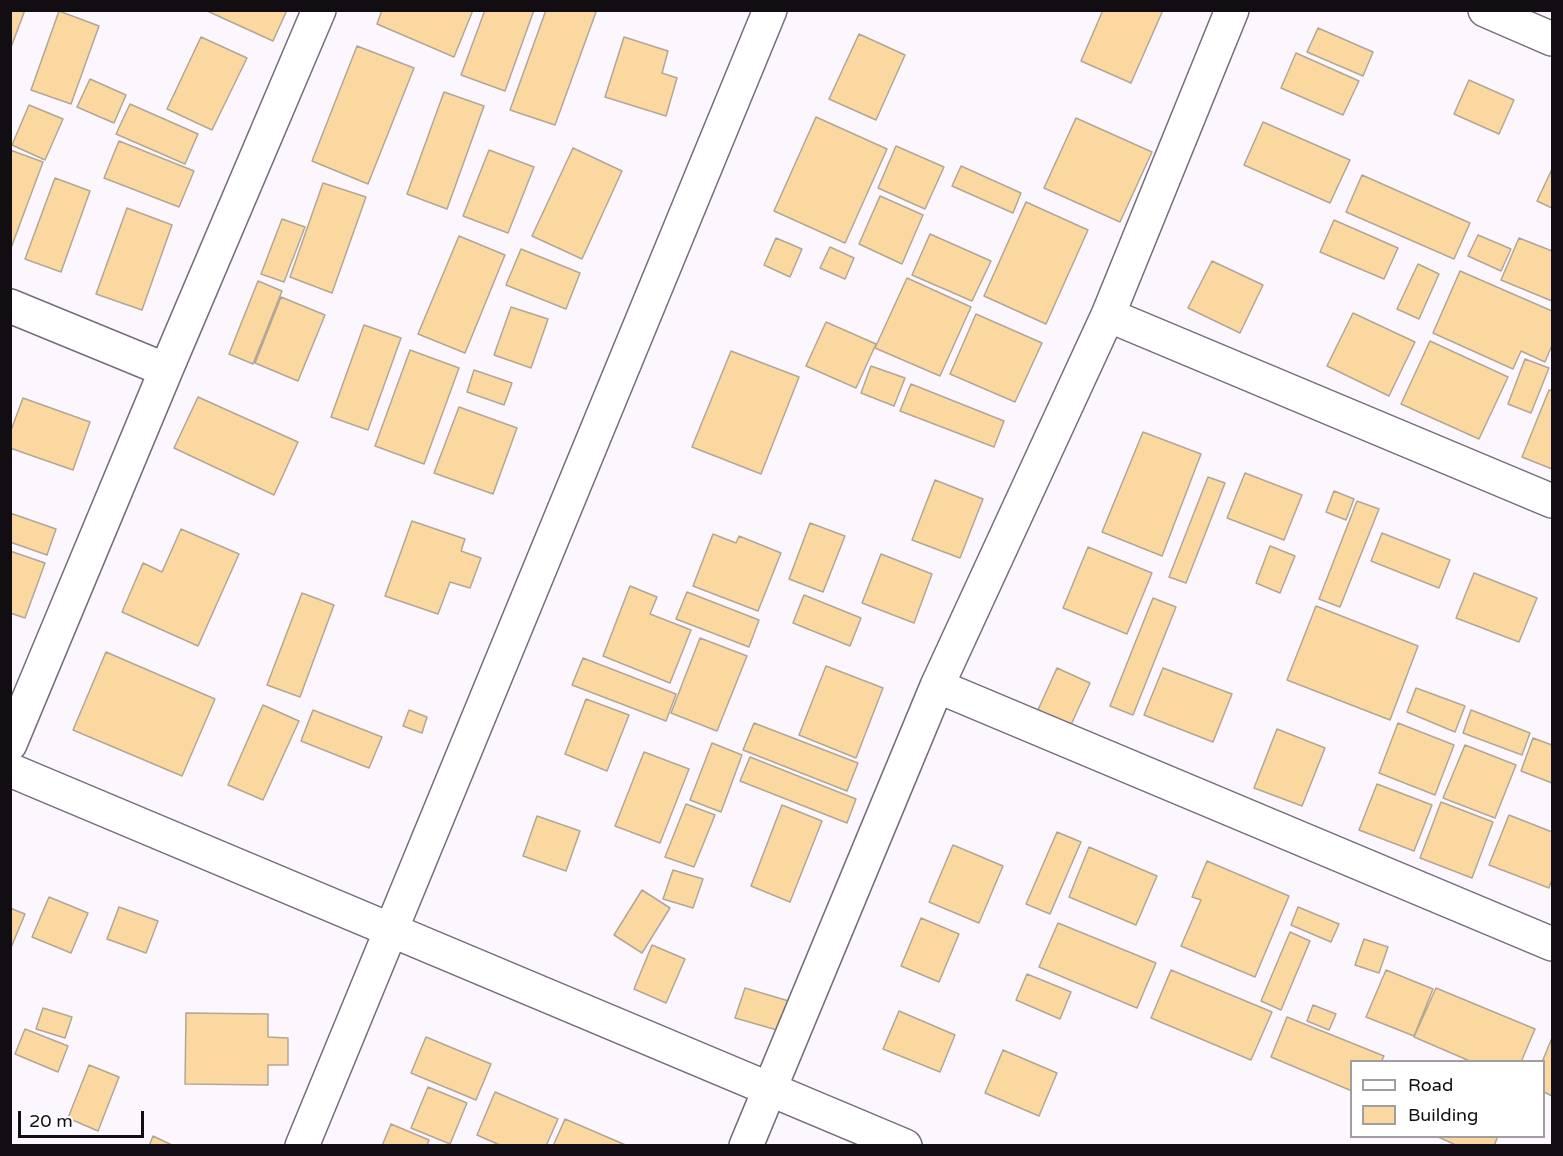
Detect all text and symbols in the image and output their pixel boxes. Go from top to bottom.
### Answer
legend [1350,1060,1545,1138]
text: Road [1408,1074,1453,1096]
scale bar [21,1099,147,1137]
text: Building [1408,1104,1478,1126]
text: 20 m [29,1110,73,1132]

